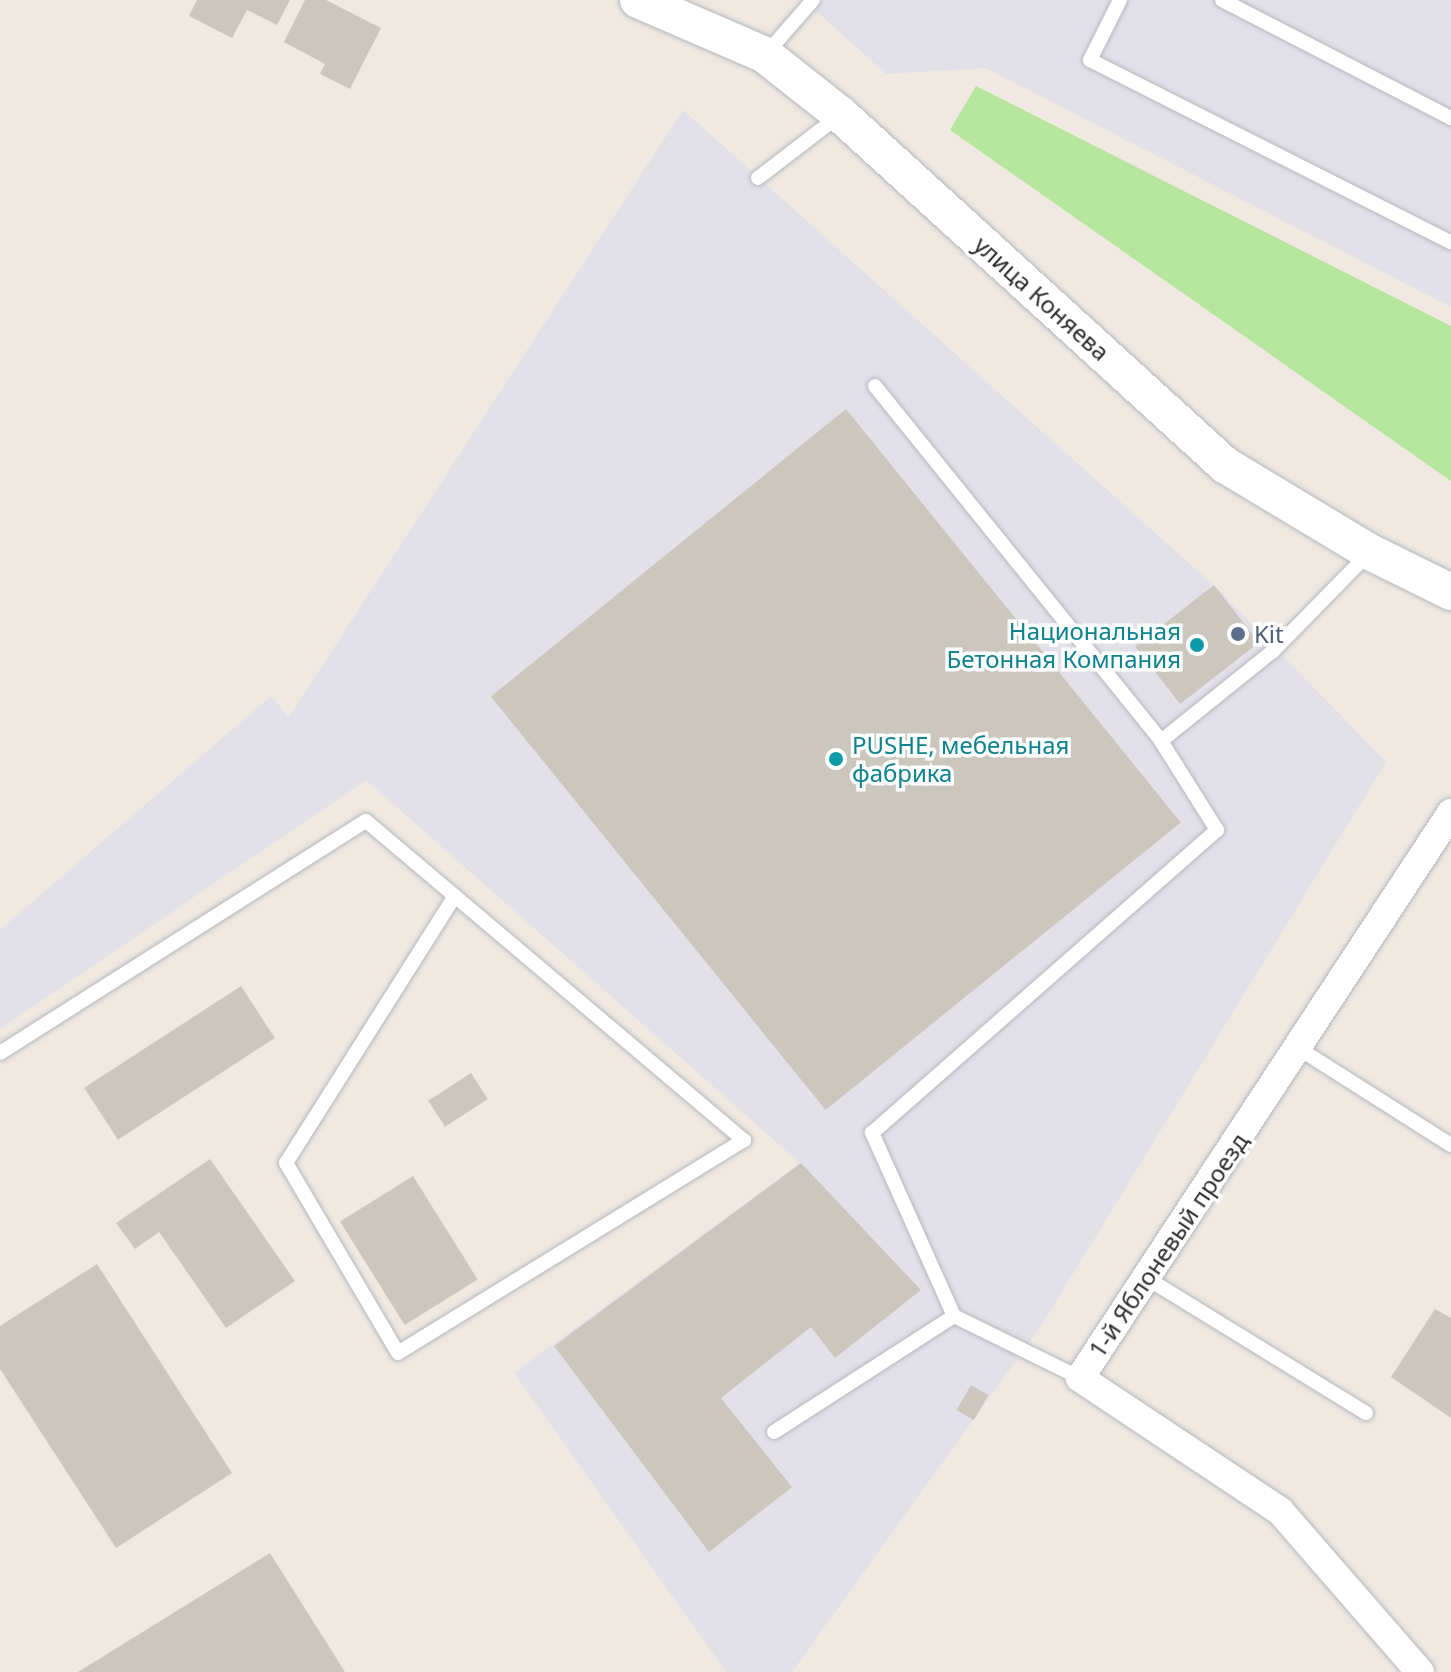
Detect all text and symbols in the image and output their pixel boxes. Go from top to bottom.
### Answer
street label: улица Коняева [969,230,1115,366]
place label: Национальная Бетонная Компания [947,617,1181,673]
place label: Kit [1254,620,1284,648]
marker: Kit [1229,625,1247,643]
marker: Национальная Бетонная Компания [1188,636,1206,654]
place label: PUSHE, мебельная фабрика [852,731,1069,787]
marker: PUSHE, мебельная фабрика [827,750,845,768]
street label: 1-й Яблоневый проезд [1082,1127,1254,1363]

